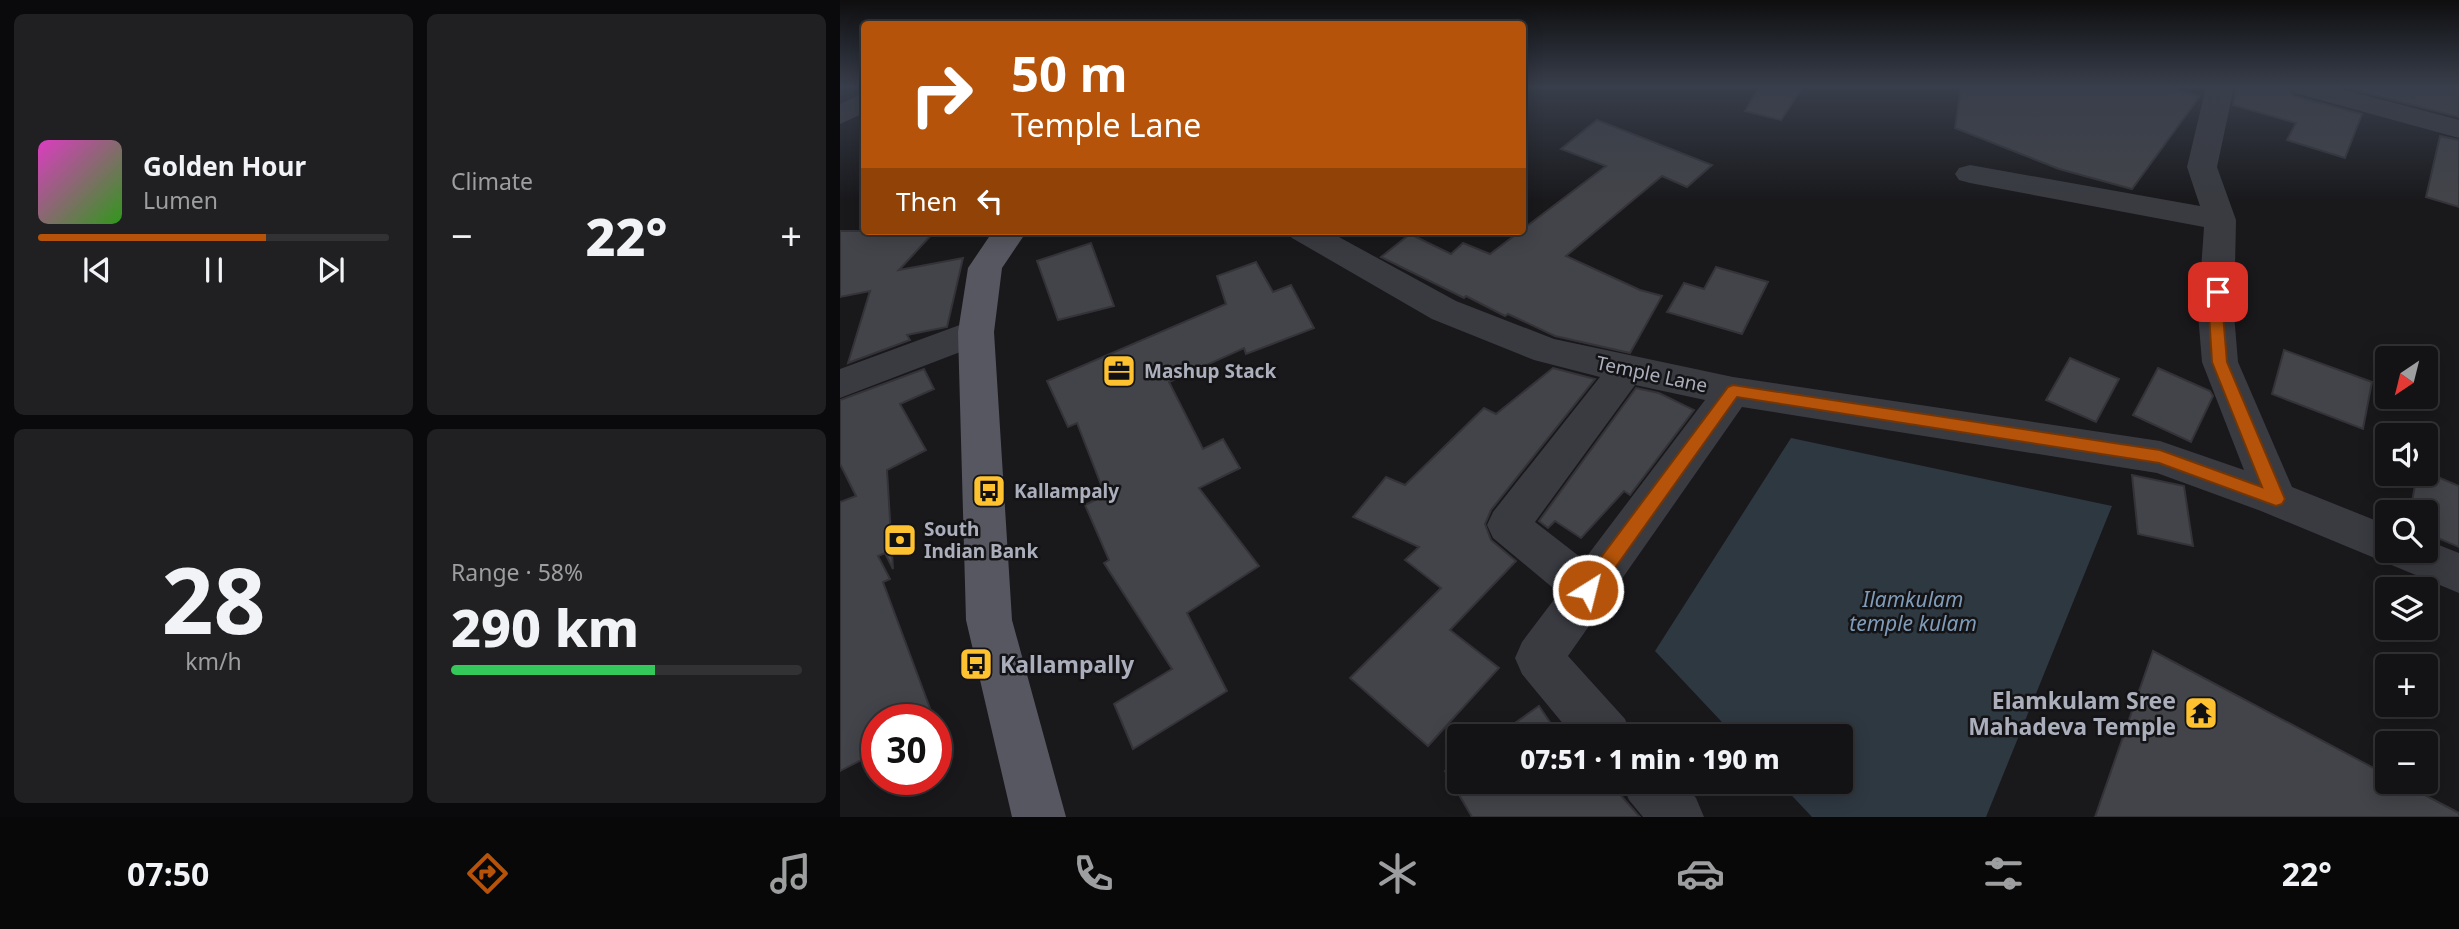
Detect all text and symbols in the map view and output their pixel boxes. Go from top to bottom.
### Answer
text: 50 m [1011,40,1128,106]
icon: right [896,49,987,140]
text: Temple Lane [1011,103,1201,146]
text: Golden Hour [143,148,306,184]
text: Climate [451,165,533,197]
icon: left [971,182,1009,220]
text: Then [896,183,957,219]
text: Lumen [143,184,218,216]
text: 22° [585,200,668,271]
text: − [451,209,473,261]
text: + [780,209,802,261]
icon: previous [78,251,116,289]
icon: pause [195,251,233,289]
icon: next [312,251,350,289]
pin [2188,262,2248,322]
icon: arrive [2199,273,2237,311]
north arrow [2375,346,2438,410]
map controls [2375,346,2438,794]
street label: Temple Lane [1594,350,1710,398]
office icon: Mashup Stack [1100,352,1138,390]
place label: Mashup Stack [1144,358,1276,384]
button: sound [2375,423,2438,486]
bus stop icon: Kallampaly [970,472,1008,510]
place label: Kallampaly [1014,478,1119,504]
button: search [2375,500,2438,563]
place label: South Indian Bank [924,516,1038,564]
bank icon: South Indian Bank [881,521,919,559]
text: 28 [161,537,266,661]
position arrow [1551,553,1625,627]
text: Range · 58% [451,556,583,588]
button: layers [2375,577,2438,640]
water label: Ilamkulam temple kulam [1849,585,1977,637]
text: 290 km [451,591,639,662]
text: km/h [185,645,242,677]
bus stop icon: Kallampally [957,645,995,683]
place label: Kallampally [1000,648,1135,680]
button: + [2375,654,2438,717]
place label: Elamkulam Sree Mahadeva Temple [1968,684,2176,742]
temple icon: Elamkulam Sree Mahadeva Temple [2182,694,2220,732]
speed limit sign: 30 [861,704,952,795]
button: − [2375,731,2438,794]
text: 07:51 · 1 min · 190 m [1520,741,1780,777]
icon: directions [463,849,512,898]
icon: music [766,849,815,898]
icon: phone [1069,849,1118,898]
icon: climate [1373,849,1422,898]
icon: car [1676,849,1725,898]
icon: filters [1979,849,2028,898]
text: 07:50 [127,852,209,895]
text: 22° [2282,852,2332,895]

